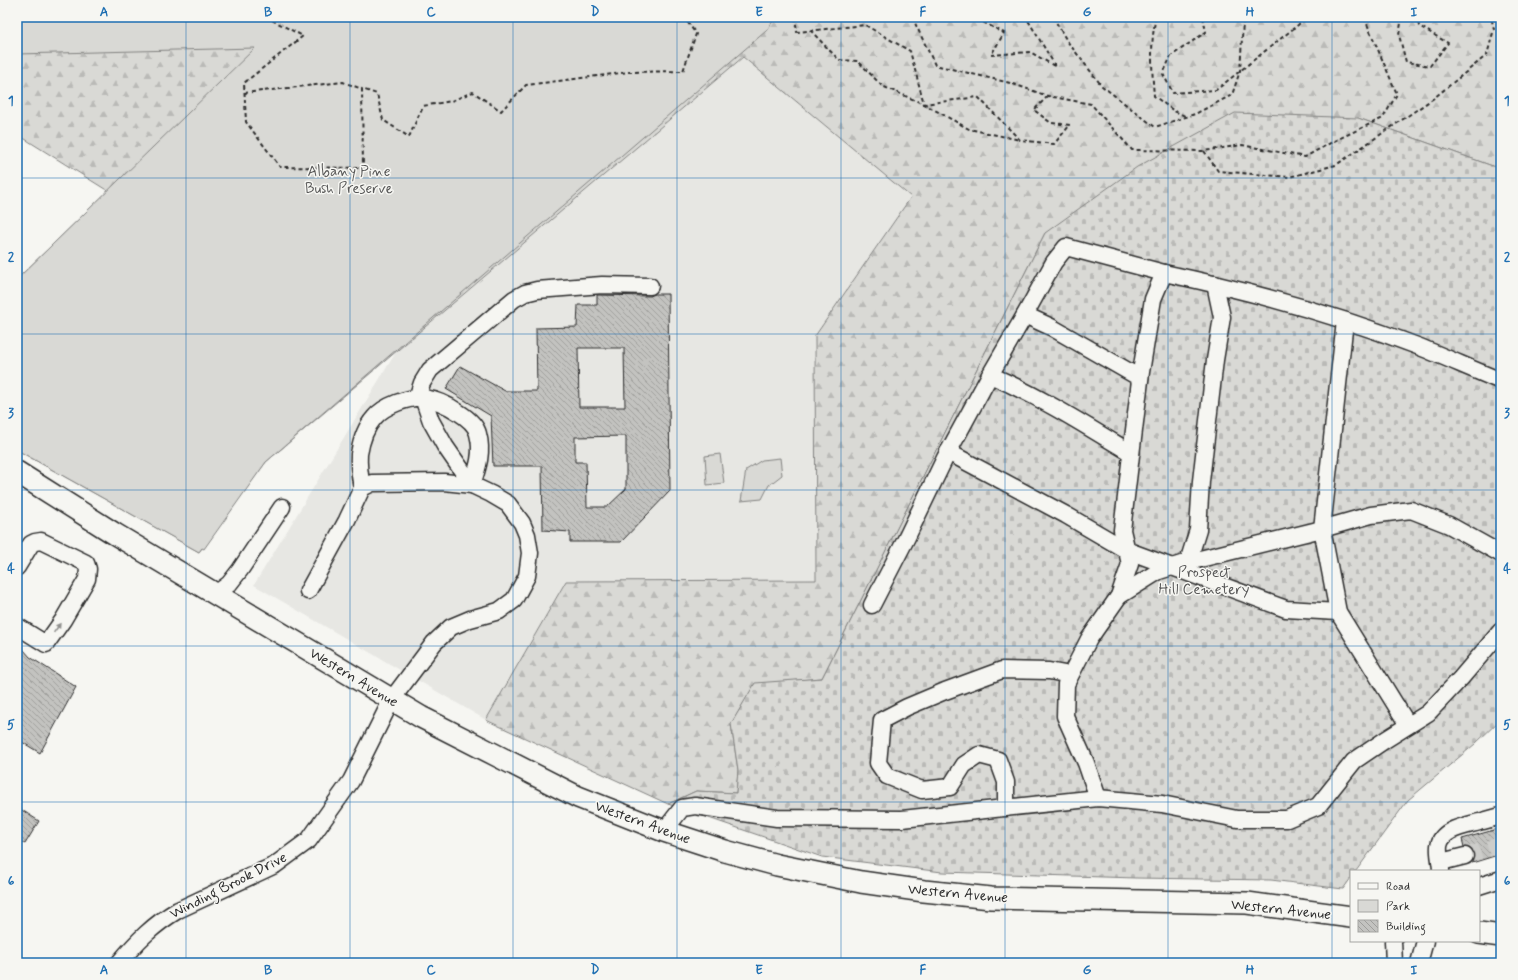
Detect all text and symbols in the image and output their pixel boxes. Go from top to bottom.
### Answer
text: A [100,4,108,21]
text: B [264,4,273,21]
text: C [426,4,436,21]
text: D [591,4,600,21]
text: E [755,4,763,21]
text: F [920,4,927,21]
text: G [1083,4,1092,21]
text: H [1246,4,1255,21]
text: I [1411,4,1418,21]
text: 1 [8,93,14,110]
text: 1 [1504,93,1510,110]
park label: Albany Pine Bush Preserve [305,162,393,199]
text: 2 [8,249,15,266]
text: 2 [1504,249,1511,266]
text: 3 [8,405,14,422]
text: 3 [1504,405,1510,422]
text: 4 [7,561,15,578]
text: 4 [1503,561,1511,578]
park label: Prospect Hill Cemetery [1159,563,1250,600]
one-way arrow [53,623,61,634]
street label: Western Avenue [305,643,402,712]
text: 5 [7,717,15,734]
text: 5 [1503,717,1511,734]
street label: Western Avenue [592,796,693,850]
street label: Winding Brook Drive [166,848,291,925]
legend [1350,870,1480,942]
text: 6 [8,873,15,890]
text: 6 [1504,873,1511,890]
text: Road [1386,879,1410,895]
street label: Western Avenue [907,880,1009,908]
street label: Western Avenue [1230,895,1332,925]
text: Park [1386,899,1410,915]
text: Building [1386,919,1426,936]
text: A [100,962,108,979]
text: B [264,962,273,979]
text: C [426,962,436,979]
text: D [591,962,600,979]
text: E [755,962,763,979]
text: F [920,962,927,979]
text: G [1083,962,1092,979]
text: H [1246,962,1255,979]
text: I [1411,962,1418,979]

